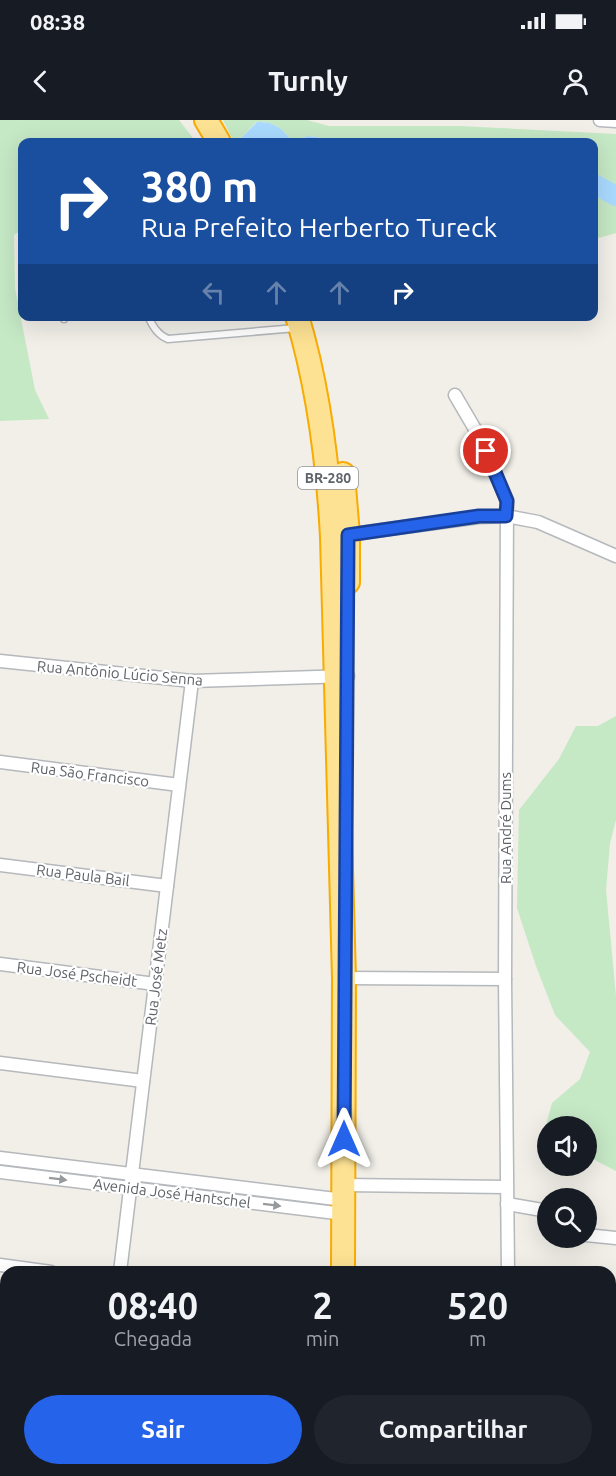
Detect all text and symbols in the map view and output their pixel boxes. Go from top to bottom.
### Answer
text: 08:38 [30,9,85,34]
icon: back [24,65,57,98]
icon: person [559,65,592,98]
text: Turnly [268,66,348,96]
icon: right [42,162,120,240]
text: 380 m [141,163,258,210]
text: Rua Prefeito Herberto Tureck [141,212,497,242]
icon: left [197,276,230,309]
icon: ahead [260,276,293,309]
icon: ahead [323,276,356,309]
icon: right [386,276,419,309]
pin [460,425,511,476]
icon: arrive [469,434,502,467]
road number: BR-280 [298,467,358,489]
street label: Rua Antônio Lúcio Senna [36,657,204,689]
street label: Rua São Francisco [30,758,150,790]
street label: Rua André Dums [497,772,514,884]
street label: Rua Paula Bail [35,861,131,889]
street label: Rua José Metz [142,927,170,1026]
street label: Rua José Pscheidt [16,958,138,990]
position arrow [312,1107,376,1171]
map controls [537,1116,597,1248]
button: sound [537,1116,597,1176]
one-way arrow [49,1174,68,1184]
street label: Avenida José Hantschel [92,1175,252,1211]
button: search [537,1188,597,1248]
one-way arrow [263,1201,282,1210]
text: 08:40 [108,1285,198,1326]
text: 2 [312,1285,333,1326]
text: 520 [447,1285,508,1326]
text: Chegada [114,1327,192,1350]
text: min [306,1327,339,1350]
text: m [469,1327,486,1350]
button: Sair [24,1395,302,1464]
button: Compartilhar [314,1395,592,1464]

